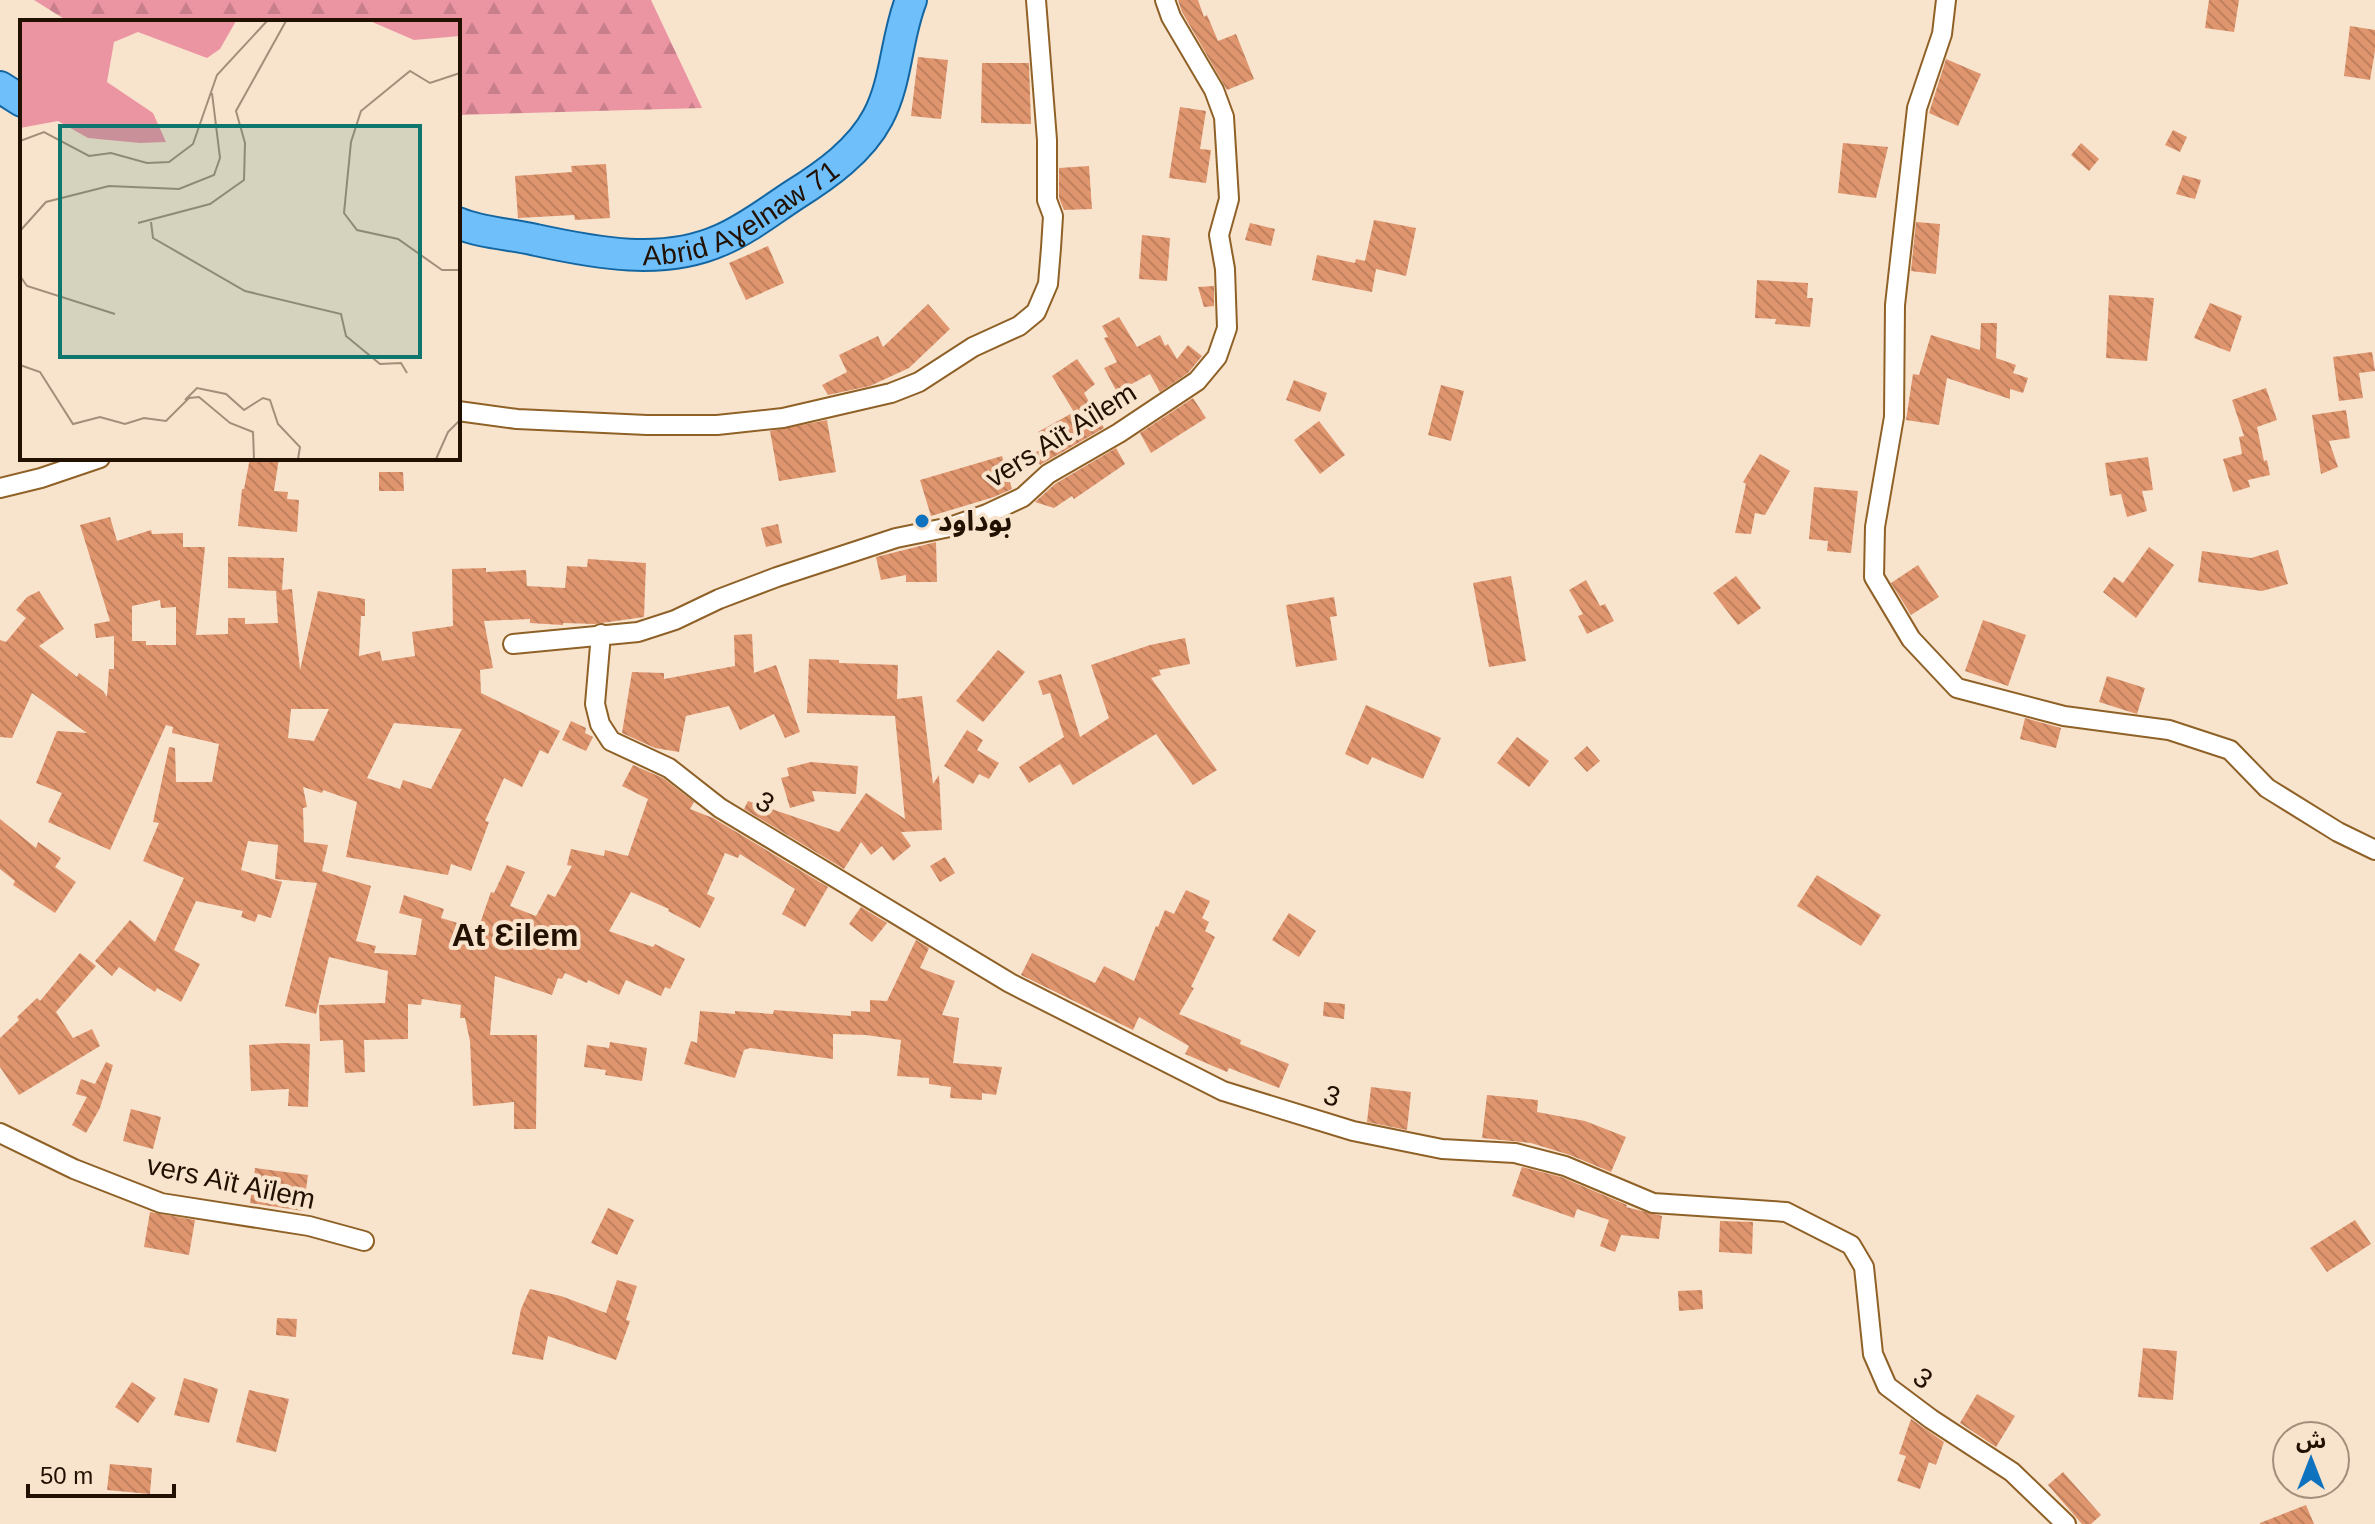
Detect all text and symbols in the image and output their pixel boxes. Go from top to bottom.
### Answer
inset map [20,20,460,460]
street label: Abrid Aɣelnaw 71 [642,154,845,271]
street label: vers Aït Aïlem [980,377,1142,493]
place label: بوداود [938,506,1012,538]
marker: بوداود [913,512,931,530]
street label: 3 [750,785,780,819]
district label: At Ɛilem [452,917,578,953]
street label: 3 [1320,1079,1344,1113]
street label: vers Aït Aïlem [144,1149,318,1215]
street label: 3 [1907,1361,1939,1395]
north arrow [2271,1420,2351,1500]
text: ش [2296,1428,2326,1453]
scale bar [28,1448,174,1498]
text: 50 m [40,1462,93,1489]

